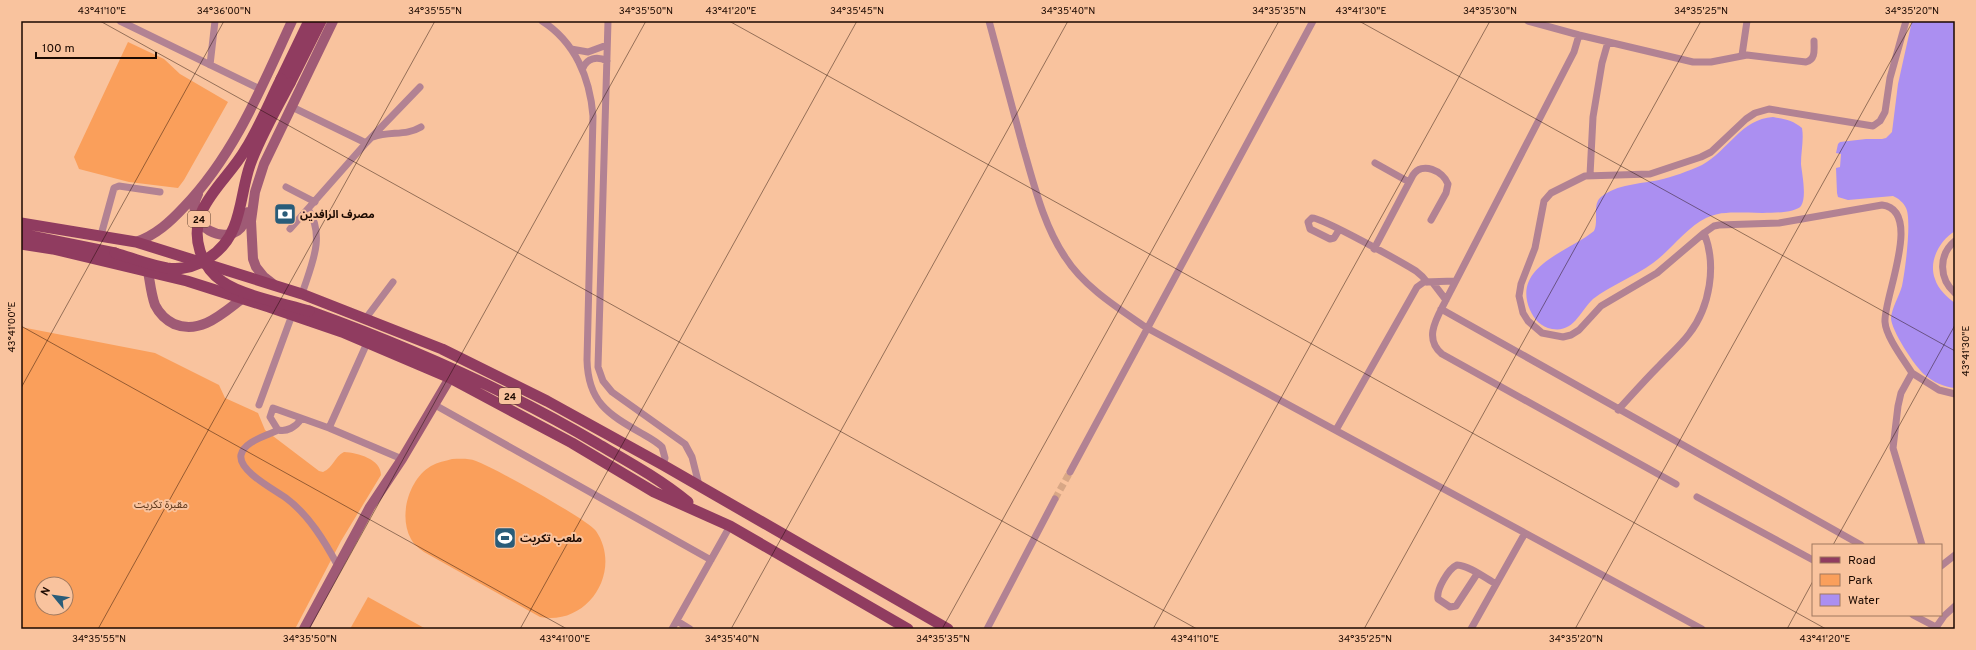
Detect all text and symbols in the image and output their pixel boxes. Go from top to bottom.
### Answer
text: 43°41'10"E [78,5,126,18]
text: 34°36'00"N [197,5,251,18]
text: 34°35'55"N [408,5,462,18]
text: 34°35'50"N [619,5,673,18]
text: 43°41'20"E [706,5,756,18]
text: 34°35'45"N [830,5,884,18]
text: 34°35'40"N [1041,5,1095,18]
text: 34°35'35"N [1252,5,1306,18]
text: 43°41'30"E [1336,5,1386,18]
text: 34°35'30"N [1463,5,1517,18]
text: 34°35'25"N [1674,5,1728,18]
text: 34°35'20"N [1885,5,1939,18]
scale bar [36,34,156,60]
text: 100 m [42,41,75,57]
bank icon: مصرف الرافدين [272,201,298,227]
place label: مصرف الرافدين [300,208,375,222]
road number: 24 [188,211,210,227]
text: 43°41'00"E [6,301,19,353]
text: 43°41'30"E [1960,326,1973,376]
road number: 24 [499,388,521,404]
park label: مقبرة تكريت [134,498,188,512]
sports icon: ملعب تكريت [492,525,518,551]
place label: ملعب تكريت [520,532,582,546]
legend [1812,544,1942,616]
text: Road [1848,553,1876,569]
text: Park [1848,573,1873,589]
north arrow [34,576,74,616]
text: N [38,585,54,598]
text: Water [1848,593,1880,609]
text: 34°35'55"N [72,633,126,646]
text: 34°35'50"N [283,633,337,646]
text: 43°41'00"E [539,633,591,646]
text: 34°35'40"N [705,633,759,646]
text: 34°35'35"N [916,633,970,646]
text: 43°41'10"E [1171,633,1219,646]
text: 34°35'25"N [1338,633,1392,646]
text: 34°35'20"N [1549,633,1603,646]
text: 43°41'20"E [1800,633,1850,646]

